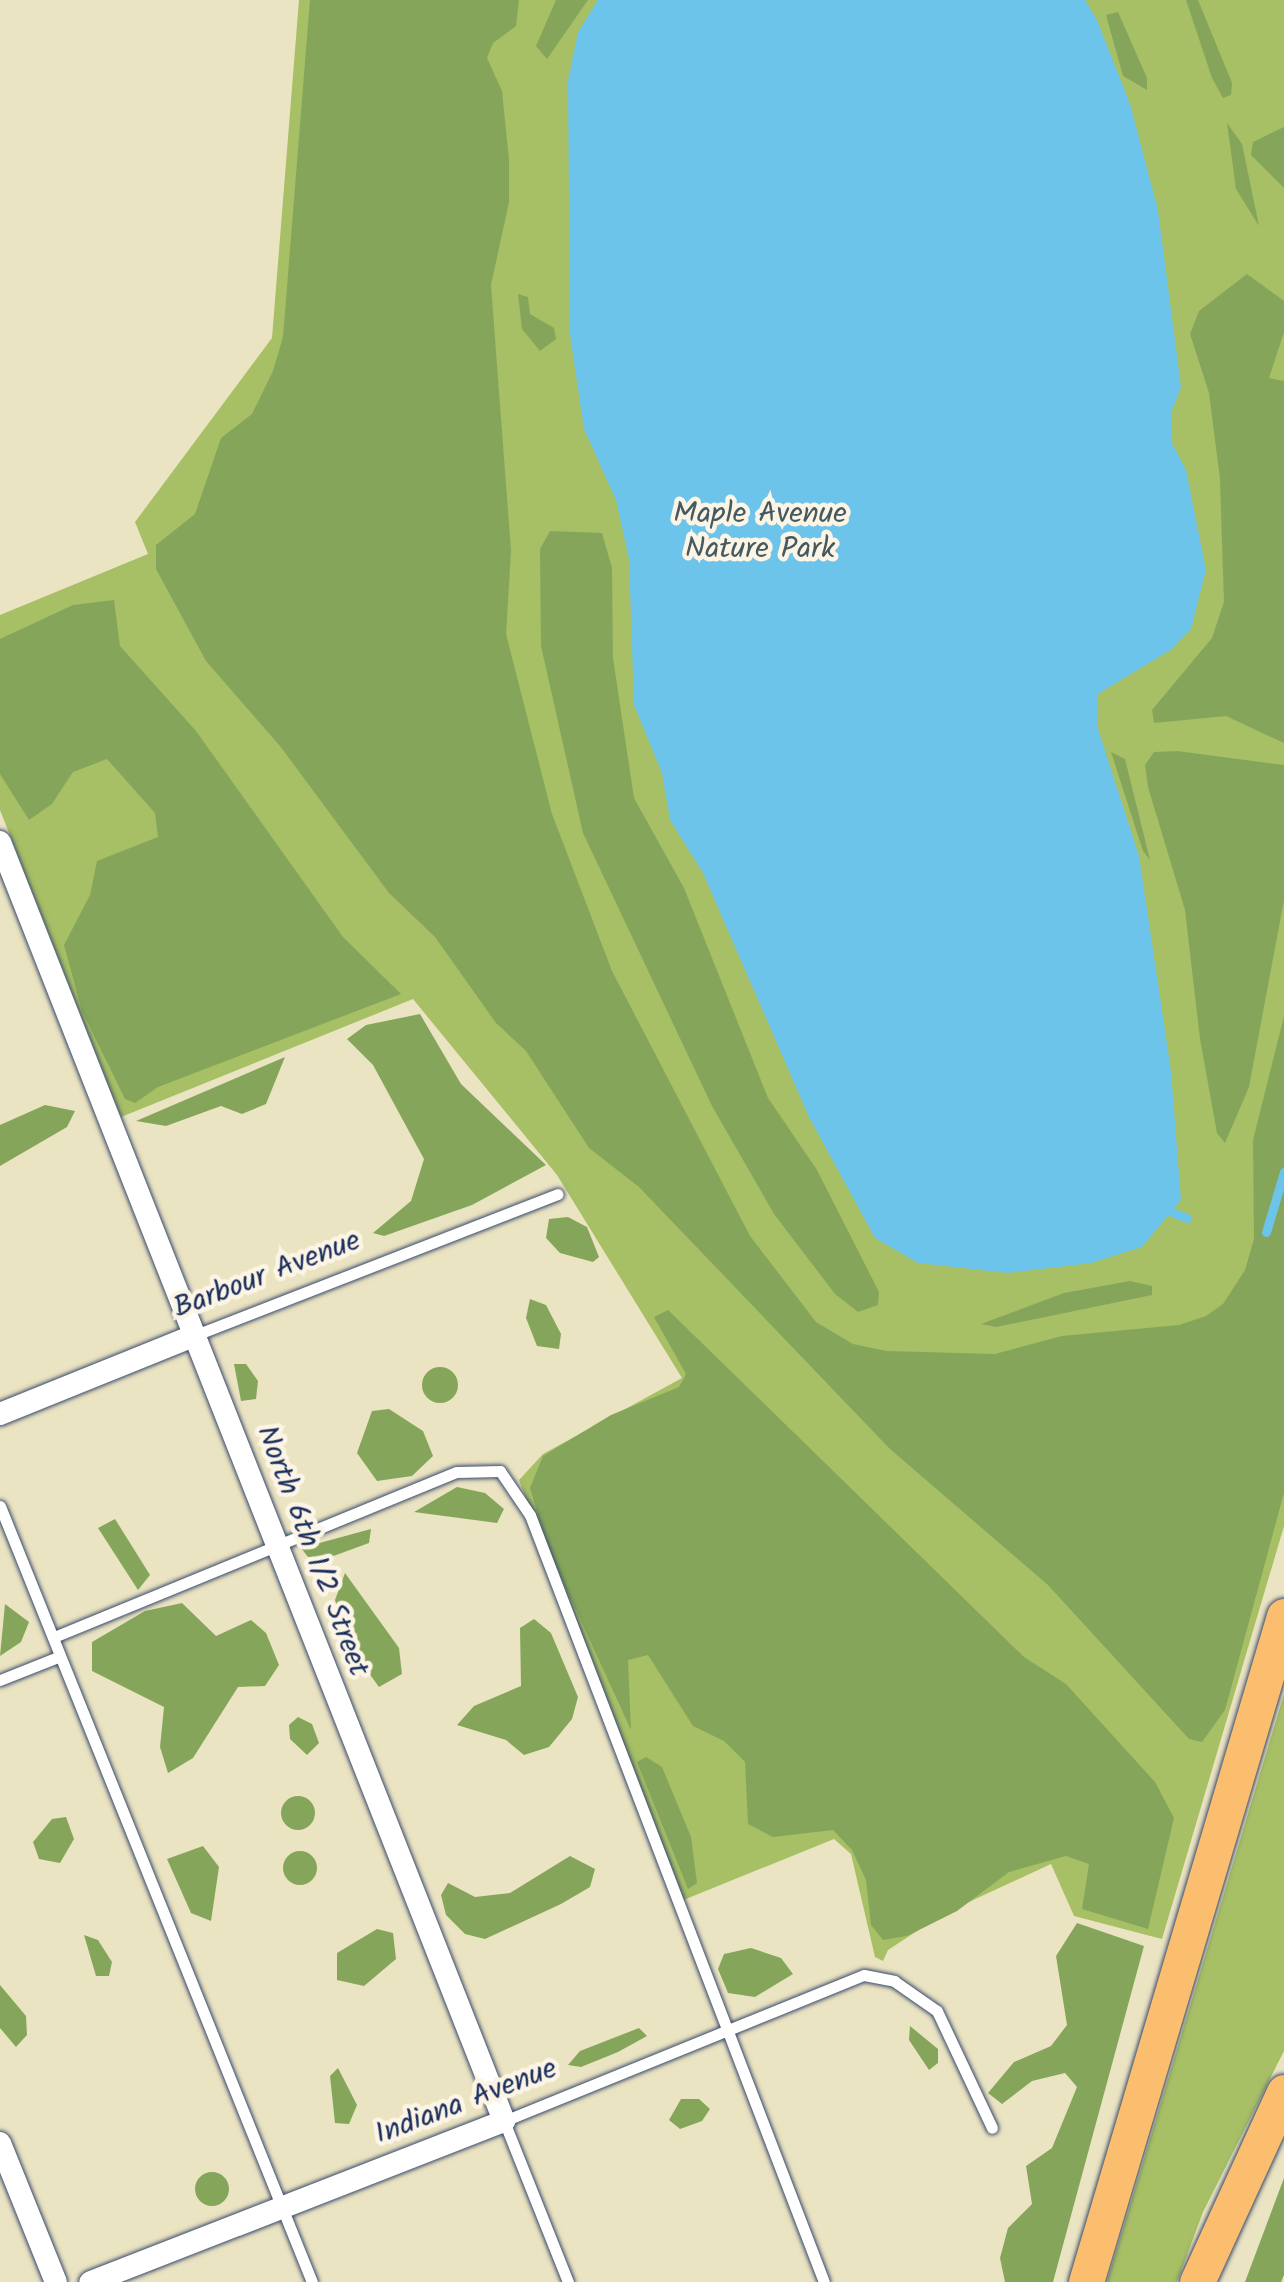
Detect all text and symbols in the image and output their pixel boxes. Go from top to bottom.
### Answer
park label: Maple Avenue Nature Park [673,496,847,566]
street label: Barbour Avenue [169,1223,365,1327]
street label: North 6th 1/2 Street [248,1421,376,1681]
street label: Indiana Avenue [370,2051,562,2153]

